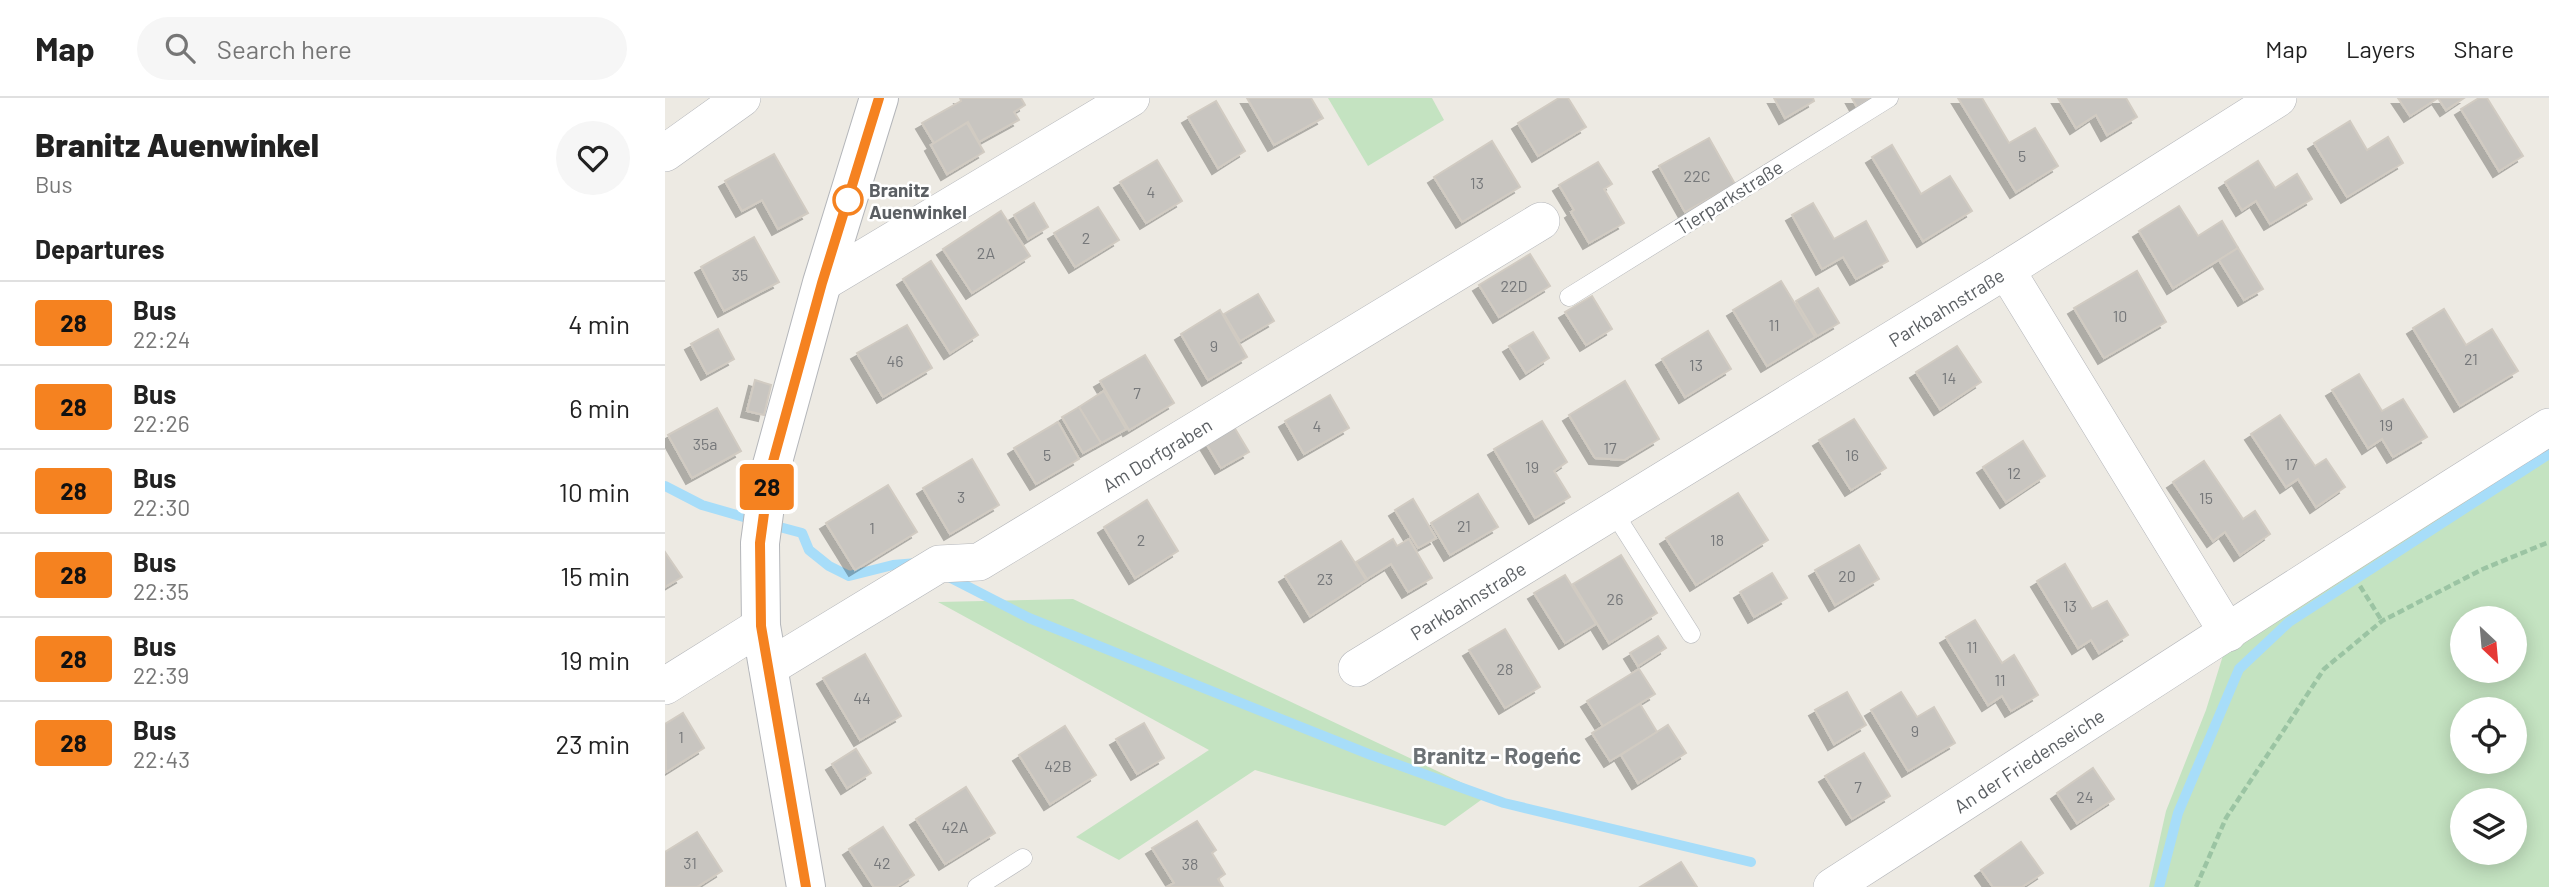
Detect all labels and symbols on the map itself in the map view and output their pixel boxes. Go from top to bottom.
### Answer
house number: 5 [2018,146,2026,165]
street label: Tierparkstraße [1671,155,1787,239]
house number: 22C [1684,166,1710,185]
house number: 13 [1470,173,1484,192]
place label: Branitz Auenwinkel [869,178,967,223]
house number: 4 [1147,182,1155,201]
marker: Branitz Auenwinkel [833,185,863,215]
house number: 2 [1082,228,1090,247]
house number: 2A [977,243,995,262]
street label: Parkbahnstraße [1884,263,2008,351]
house number: 35 [732,265,748,284]
house number: 22D [1500,276,1528,295]
house number: 10 [2113,306,2127,325]
house number: 11 [1768,315,1780,334]
house number: 9 [1210,336,1218,355]
house number: 21 [2464,349,2478,368]
house number: 46 [886,351,904,370]
house number: 13 [1689,355,1703,374]
house number: 14 [1942,368,1956,387]
house number: 7 [1133,383,1141,402]
street label: Am Dorfgraben [1098,412,1216,496]
house number: 19 [2379,415,2393,434]
house number: 4 [1313,416,1321,435]
house number: 35a [693,434,717,453]
house number: 17 [1603,438,1617,457]
house number: 5 [1043,445,1051,464]
house number: 16 [1845,445,1859,464]
house number: 17 [2284,454,2298,473]
house number: 19 [1525,457,1539,476]
house number: 12 [2007,463,2021,482]
line badge: 28 [735,464,799,510]
house number: 3 [957,487,965,506]
house number: 15 [2199,488,2213,507]
house number: 21 [1457,516,1471,535]
house number: 1 [869,518,875,537]
house number: 2 [1137,530,1145,549]
house number: 18 [1710,530,1724,549]
street label: Parkbahnstraße [1406,556,1530,644]
house number: 20 [1838,566,1856,585]
house number: 23 [1317,569,1333,588]
house number: 26 [1607,589,1623,608]
house number: 13 [2063,596,2077,615]
north arrow [2450,606,2527,682]
house number: 11 [1966,637,1978,656]
house number: 28 [1497,659,1513,678]
house number: 11 [1994,670,2006,689]
house number: 44 [853,688,871,707]
street label: An der Friedenseiche [1949,703,2108,817]
house number: 9 [1911,721,1919,740]
house number: 1 [678,727,684,746]
district label: Branitz - Rogeńc [1413,741,1581,769]
house number: 42B [1044,756,1072,775]
house number: 7 [1854,777,1862,796]
house number: 24 [2076,787,2094,806]
house number: 42A [941,817,969,836]
house number: 31 [683,853,697,872]
house number: 42 [873,853,891,872]
house number: 38 [1182,854,1198,873]

